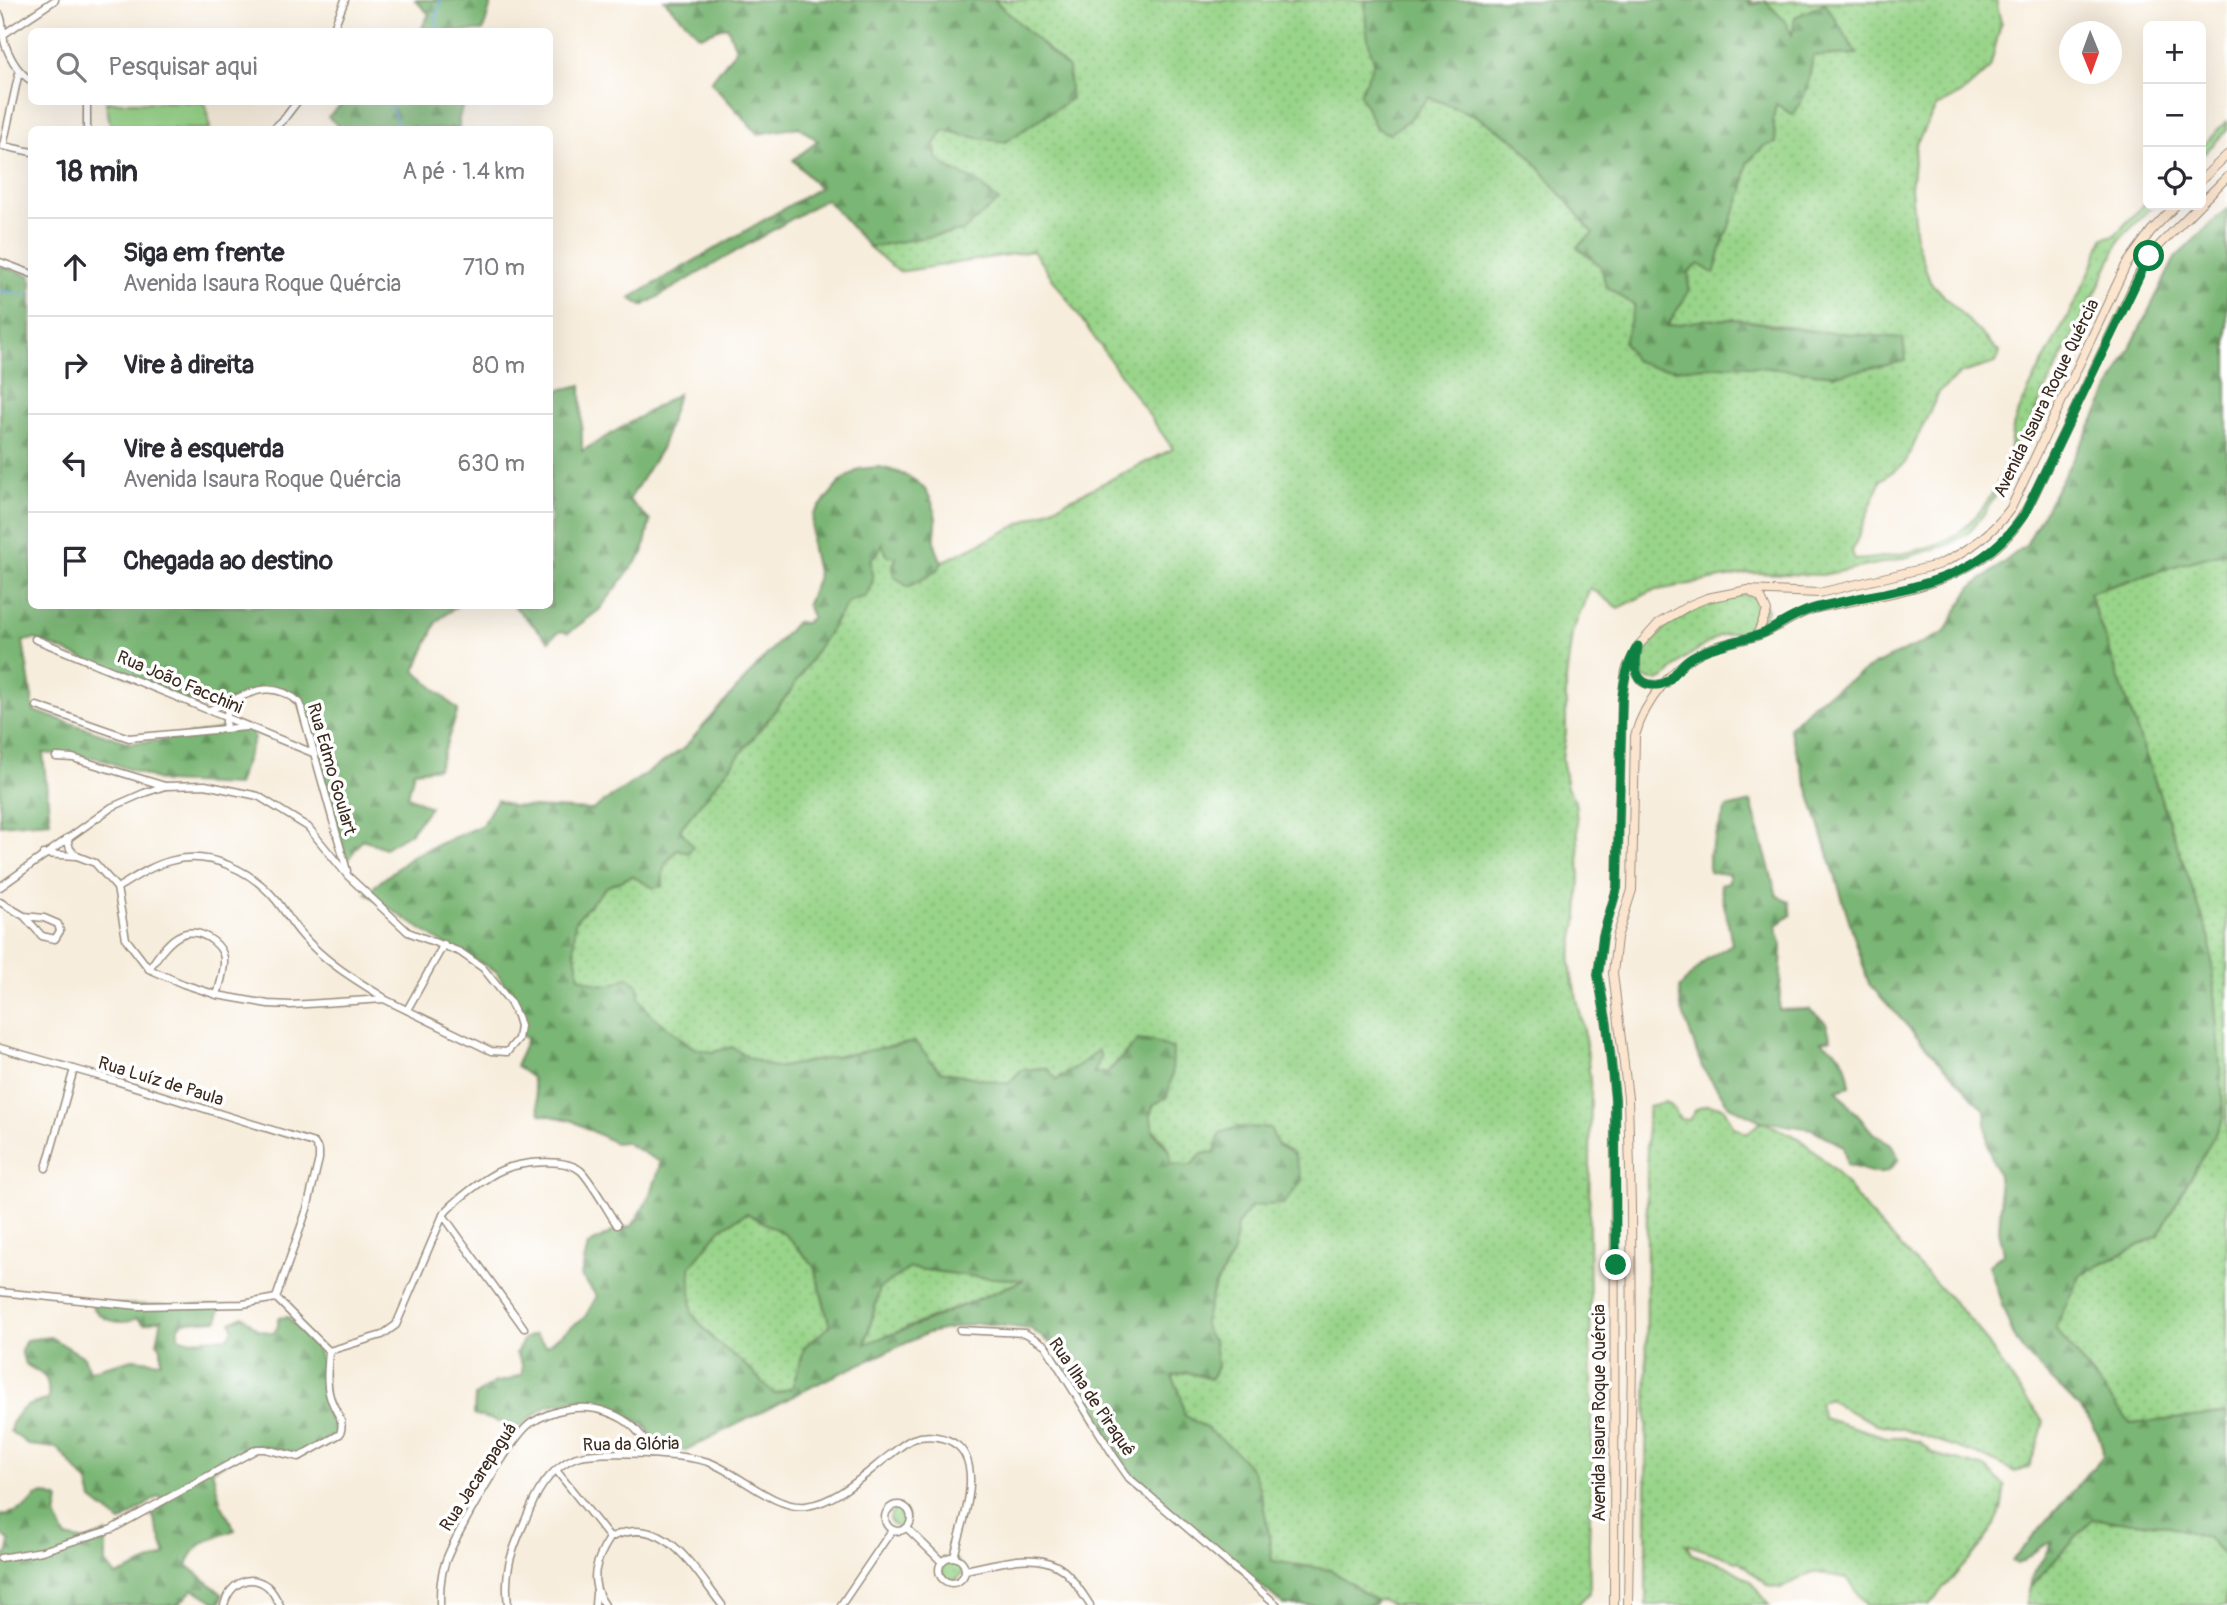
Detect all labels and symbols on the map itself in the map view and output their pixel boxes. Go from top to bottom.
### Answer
north arrow [2059,21,2122,84]
route start [2133,240,2164,271]
street label: Avenida Isaura Roque Quércia [1988,295,2105,501]
street label: Rua João Facchini [113,646,246,719]
street label: Rua Edmo Goulart [302,700,362,839]
street label: Rua Luíz de Paula [95,1051,226,1111]
route end [1600,1249,1631,1280]
street label: Avenida Isaura Roque Quércia [1588,1304,1611,1522]
street label: Rua Ilha de Piraquê [1043,1333,1140,1461]
street label: Rua Jacarepaguá [435,1419,522,1536]
street label: Rua da Glória [582,1432,680,1457]

